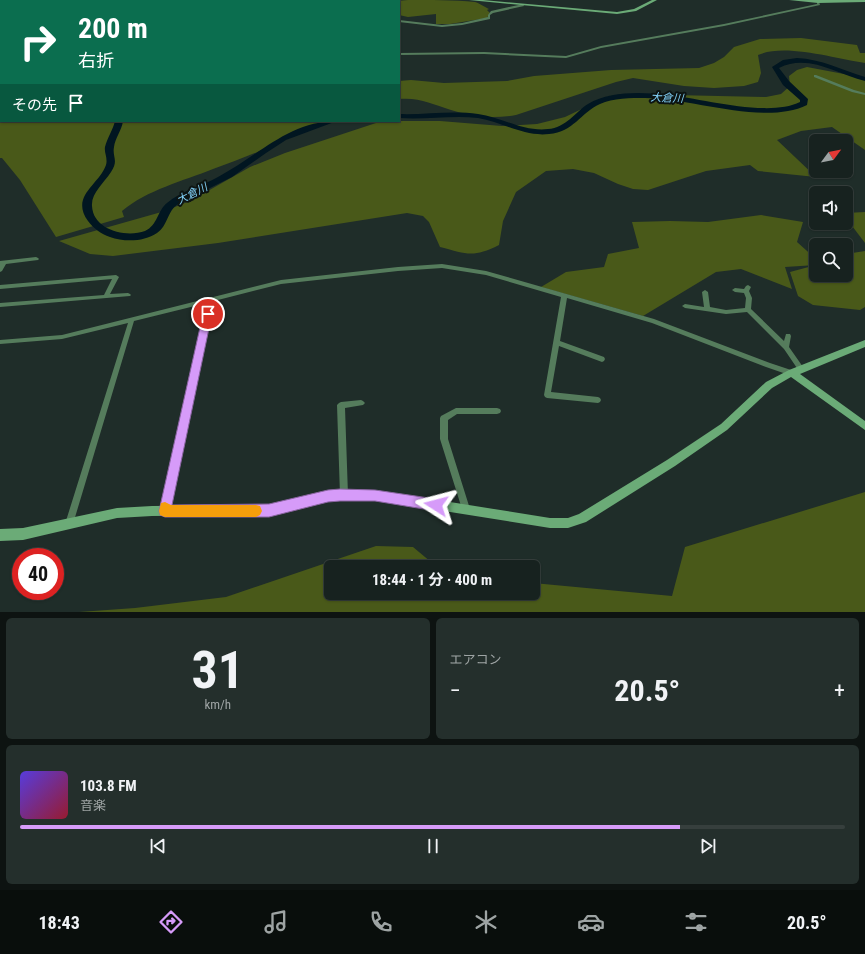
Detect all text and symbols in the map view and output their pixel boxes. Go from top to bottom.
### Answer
text: 200 m [78,12,148,45]
icon: right [12,16,64,68]
text: 右折 [78,50,114,71]
water label: 大倉川 [650,91,685,105]
icon: arrive [65,92,87,114]
text: その先 [12,96,57,114]
north arrow [809,134,853,178]
map controls [809,134,853,282]
water label: 大倉川 [174,180,211,207]
button: sound [809,186,853,230]
button: search [809,238,853,282]
pin [191,297,225,331]
icon: arrive [197,303,219,325]
position arrow [415,484,457,526]
speed limit sign: 40 [12,548,64,600]
text: 18:44 · 1 分 · 400 m [372,571,492,589]
text: 31 [191,640,244,701]
text: エアコン [450,652,502,667]
text: 20.5° [614,673,680,708]
text: − [450,678,461,703]
text: + [834,678,845,703]
text: km/h [204,697,231,712]
text: 103.8 FM [80,777,137,795]
text: 音楽 [80,798,106,813]
icon: previous [147,835,169,857]
icon: pause [422,835,444,857]
icon: next [697,835,719,857]
icon: directions [157,908,185,936]
icon: music [262,908,290,936]
icon: phone [367,908,395,936]
icon: climate [472,908,500,936]
icon: car [577,908,605,936]
icon: filters [682,908,710,936]
text: 18:43 [39,912,80,933]
text: 20.5° [787,912,826,933]

